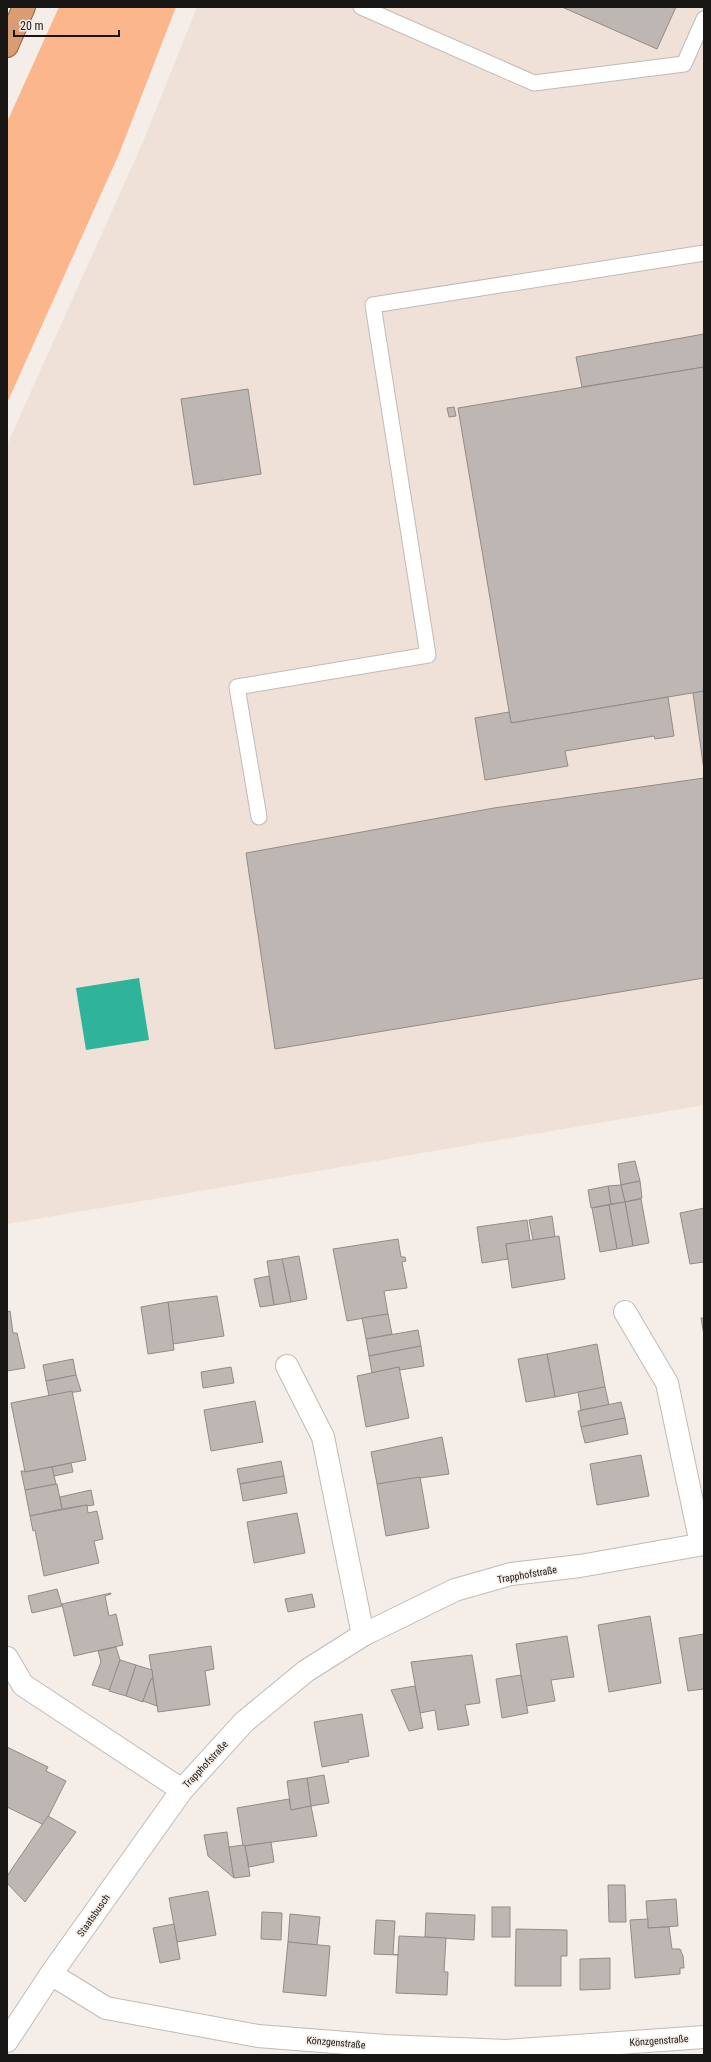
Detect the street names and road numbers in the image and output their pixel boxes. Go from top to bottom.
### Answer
street label: Trapphofstraße [496,1564,558,1585]
street label: Trapphofstraße [181,1738,230,1790]
street label: Staatsbusch [75,1892,112,1939]
street label: Könzgenstraße [629,2033,689,2048]
street label: Könzgenstraße [306,2034,366,2051]

